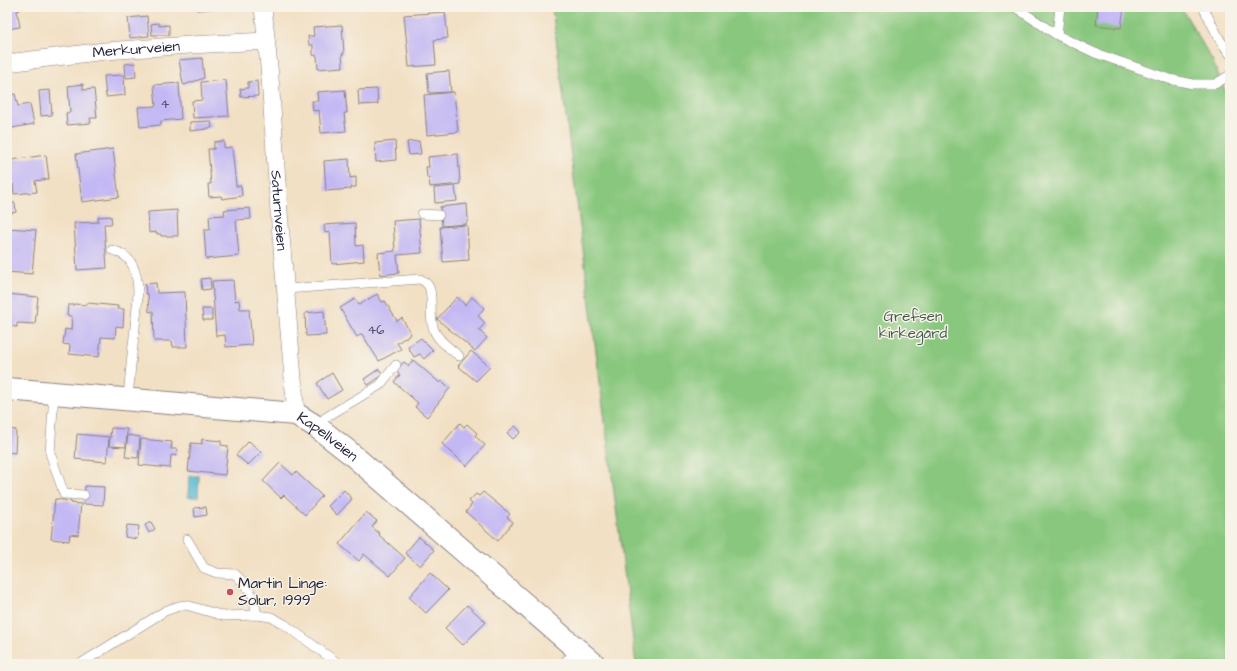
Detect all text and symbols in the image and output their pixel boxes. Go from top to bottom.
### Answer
street label: Merkurveien [91,35,181,63]
house number: 4 [161,95,170,113]
street label: Saturnveien [266,169,293,252]
park label: Grefsen kirkegård [879,306,948,345]
house number: 46 [368,321,385,339]
street label: Kapellveien [293,407,363,466]
place label: Martin Linge: Solur, 1999 [238,573,327,611]
marker: Martin Linge: Solur, 1999 [225,587,235,597]

